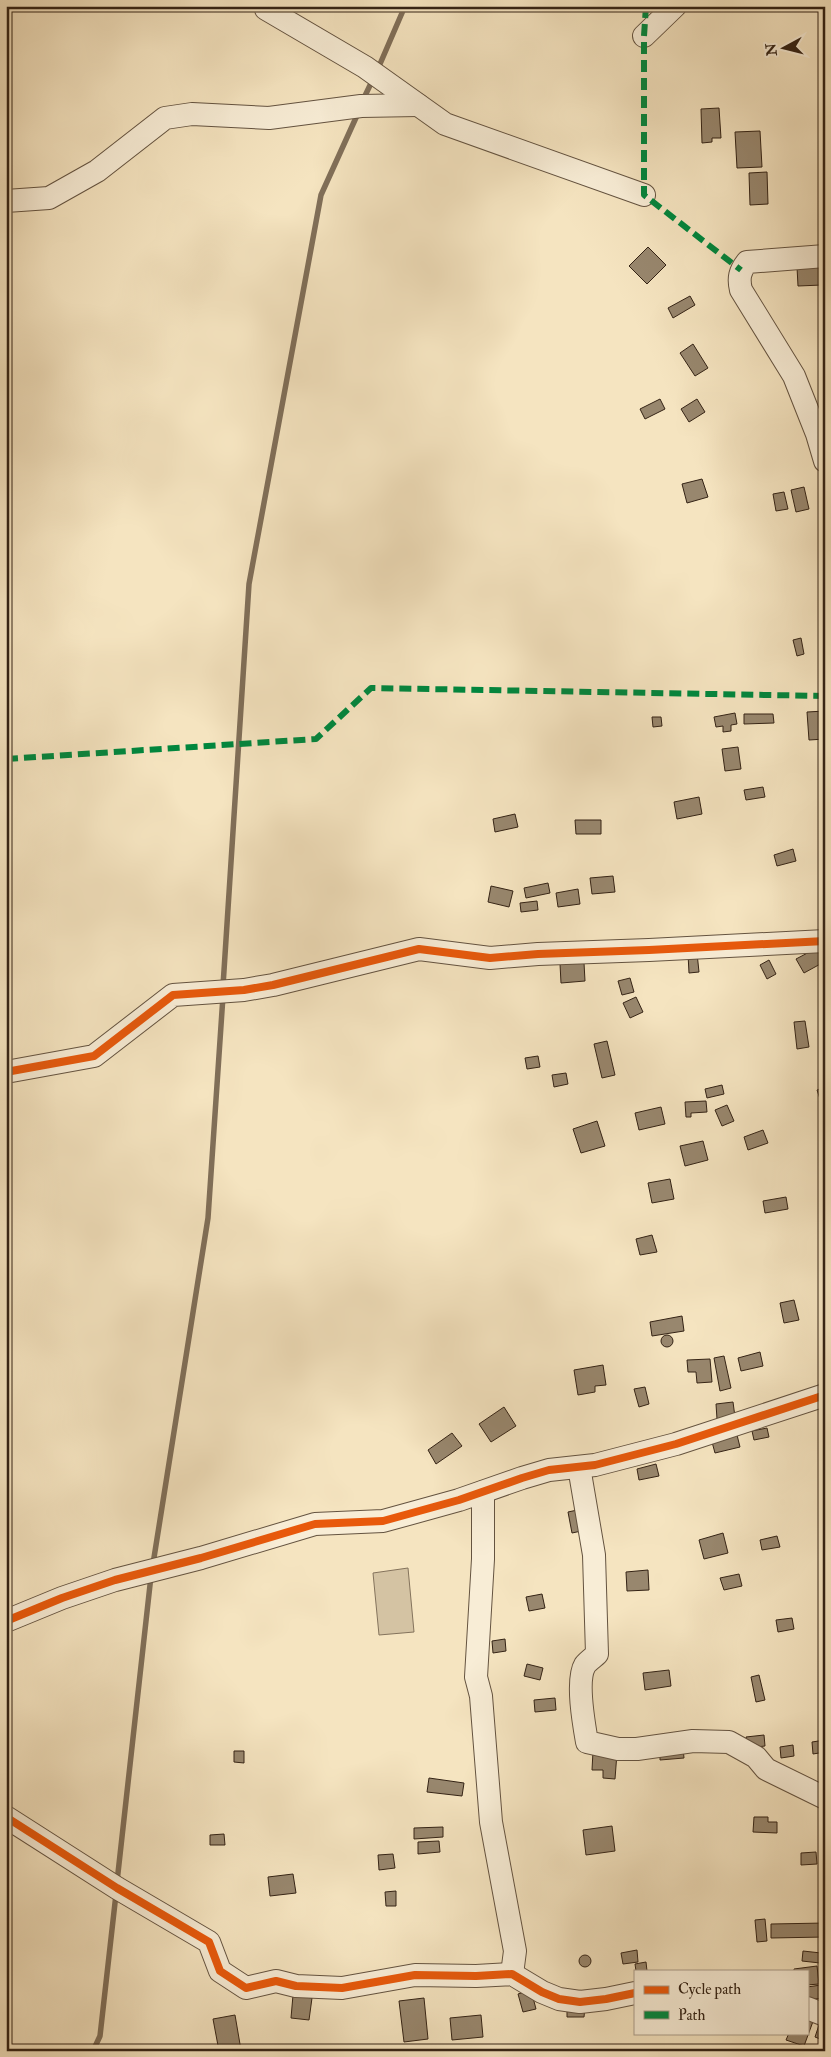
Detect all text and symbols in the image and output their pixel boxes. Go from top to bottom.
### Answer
north arrow [758,22,808,72]
text: N [762,42,781,58]
legend [634,1970,808,2034]
text: Cycle path [678,1980,741,2000]
text: Path [678,2006,705,2025]

